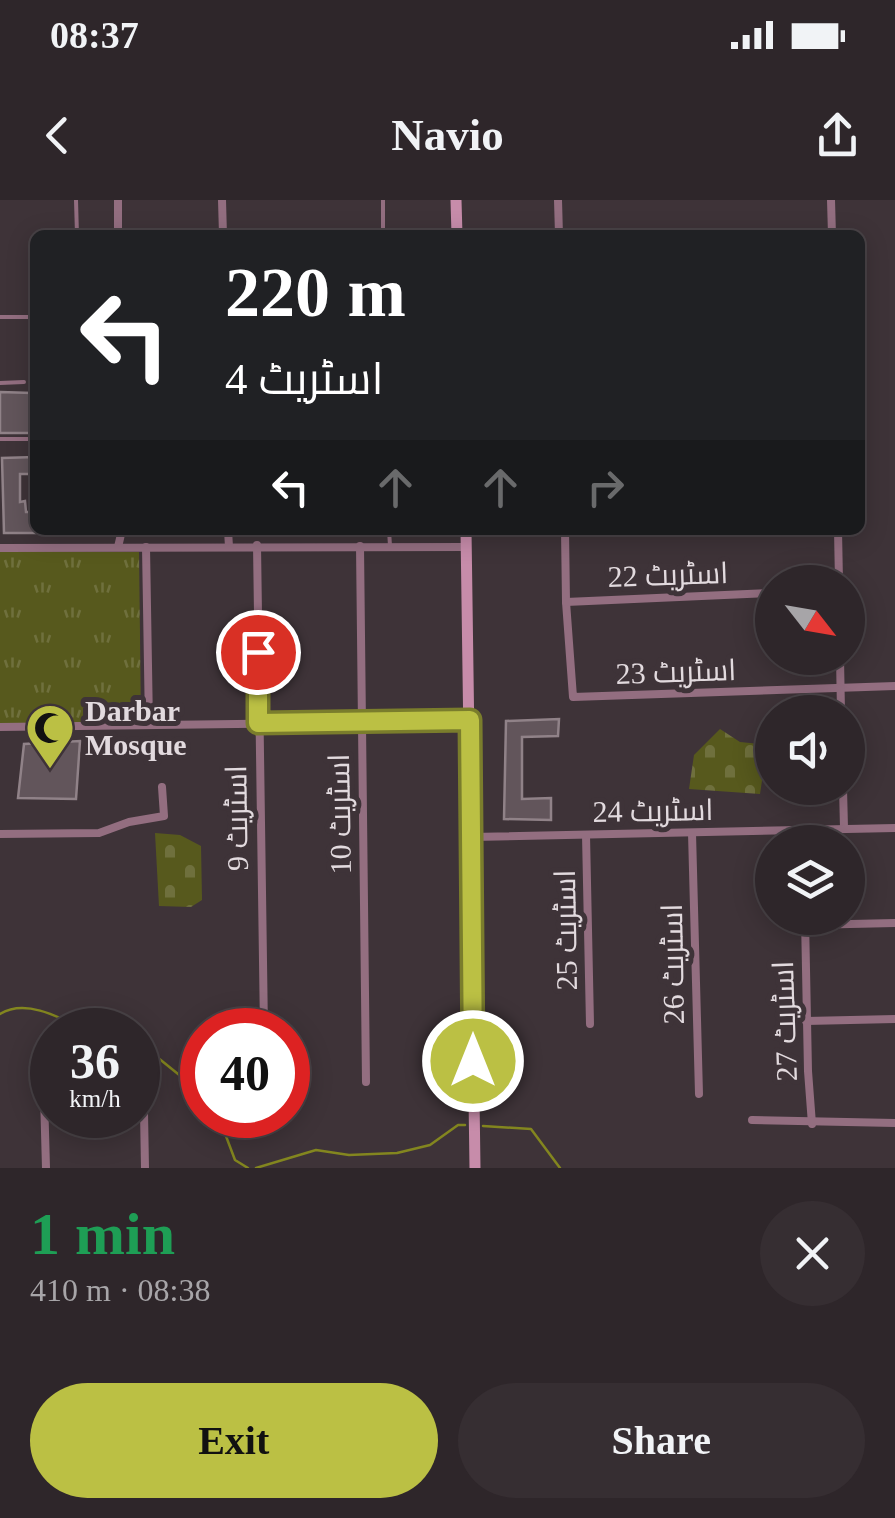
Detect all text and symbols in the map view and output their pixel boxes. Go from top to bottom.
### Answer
text: 08:37 [50,14,139,56]
icon: back [30,108,85,163]
icon: share [810,108,865,163]
text: Navio [391,110,504,160]
text: 220 m [225,254,406,331]
icon: left [60,270,190,400]
text: اسٹریٹ 4 [225,354,384,404]
icon: left [263,460,318,515]
icon: ahead [368,460,423,515]
icon: ahead [473,460,528,515]
icon: right [578,460,633,515]
street label: اسٹریٹ 22 [607,556,729,594]
north arrow [755,565,865,675]
map controls [755,565,865,935]
pin [216,610,301,695]
icon: arrive [231,625,286,680]
street label: اسٹریٹ 23 [615,653,737,691]
place label: Darbar Mosque [85,694,187,761]
button: sound [755,695,865,805]
mosque icon: Darbar Mosque [24,702,76,770]
street label: اسٹریٹ 10 [322,753,358,875]
street label: اسٹریٹ 9 [219,765,255,871]
street label: اسٹریٹ 24 [592,793,714,829]
button: layers [755,825,865,935]
street label: اسٹریٹ 25 [548,869,584,991]
street label: اسٹریٹ 26 [655,903,691,1025]
street label: اسٹریٹ 27 [766,960,804,1082]
speed limit sign: 40 [180,1008,310,1138]
position arrow [421,1009,525,1113]
text: 36 [70,1033,120,1089]
text: km/h [69,1085,121,1112]
text: 1 min [30,1201,175,1267]
button: close [760,1201,865,1306]
text: 410 m · 08:38 [30,1272,210,1308]
button: Exit [30,1383,438,1498]
button: Share [458,1383,865,1498]

